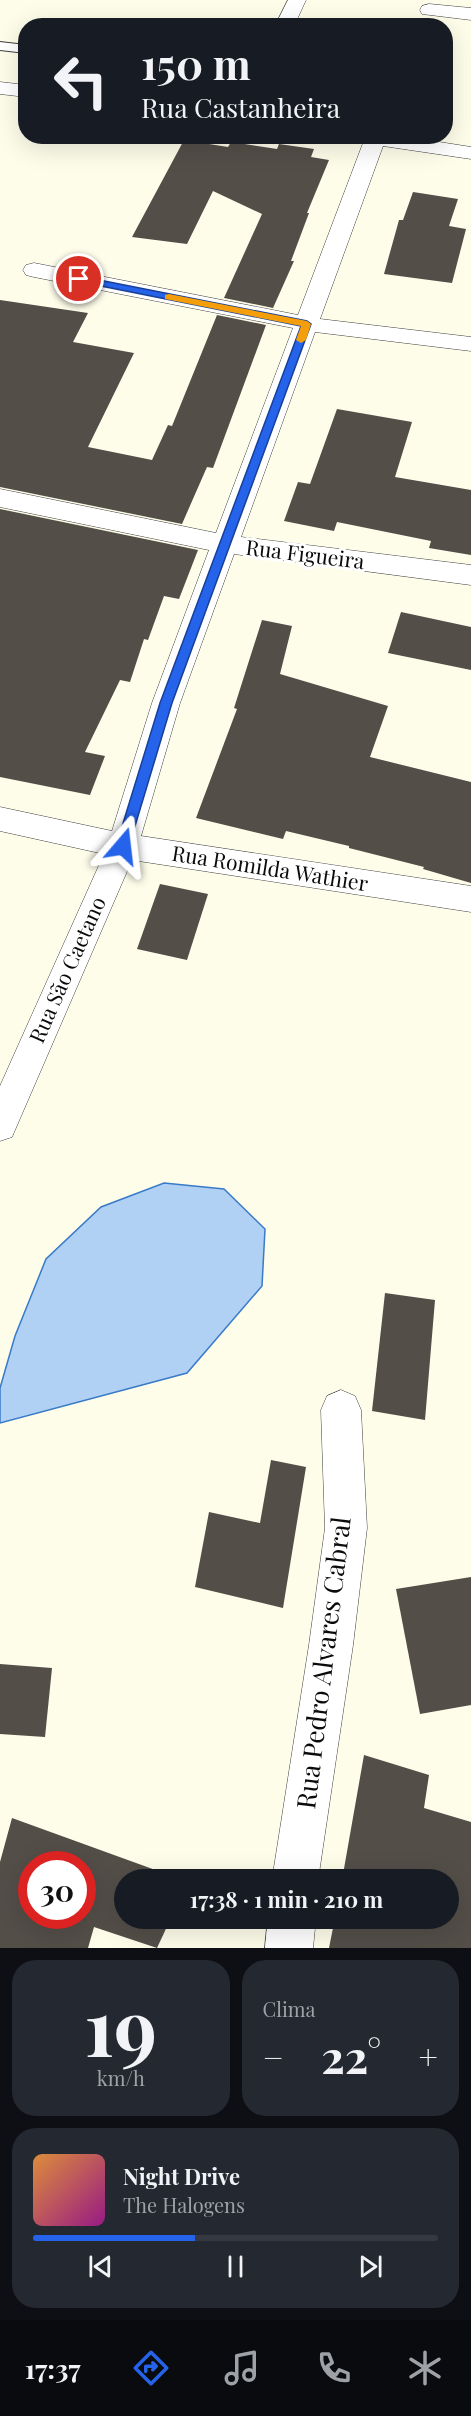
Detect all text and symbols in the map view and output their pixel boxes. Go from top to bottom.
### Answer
text: 150 m [141,35,251,91]
icon: left [42,42,120,120]
text: Rua Castanheira [141,89,340,125]
pin [53,253,104,304]
icon: arrive [62,262,95,295]
street label: Rua Figueira [244,532,367,574]
position arrow [91,814,155,878]
street label: Rua Romilda Wathier [170,838,371,896]
street label: Rua São Caetano [21,892,111,1047]
street label: Rua Pedro Alvares Cabral [287,1515,358,1811]
speed limit sign: 30 [18,1851,96,1929]
text: 17:38 · 1 min · 210 m [190,1884,383,1914]
text: 19 [84,1973,157,2077]
text: Clima [263,1995,316,2022]
text: 22° [321,2025,381,2085]
text: − [263,2034,284,2078]
text: + [419,2034,438,2078]
text: km/h [97,2064,145,2091]
text: Night Drive [123,2161,240,2191]
text: The Halogens [123,2191,245,2218]
icon: previous [84,2250,117,2283]
icon: pause [219,2250,252,2283]
icon: next [354,2250,387,2283]
icon: directions [130,2347,172,2389]
icon: music [221,2347,263,2389]
icon: phone [313,2347,355,2389]
icon: climate [404,2347,446,2389]
text: 17:37 [25,2350,81,2386]

